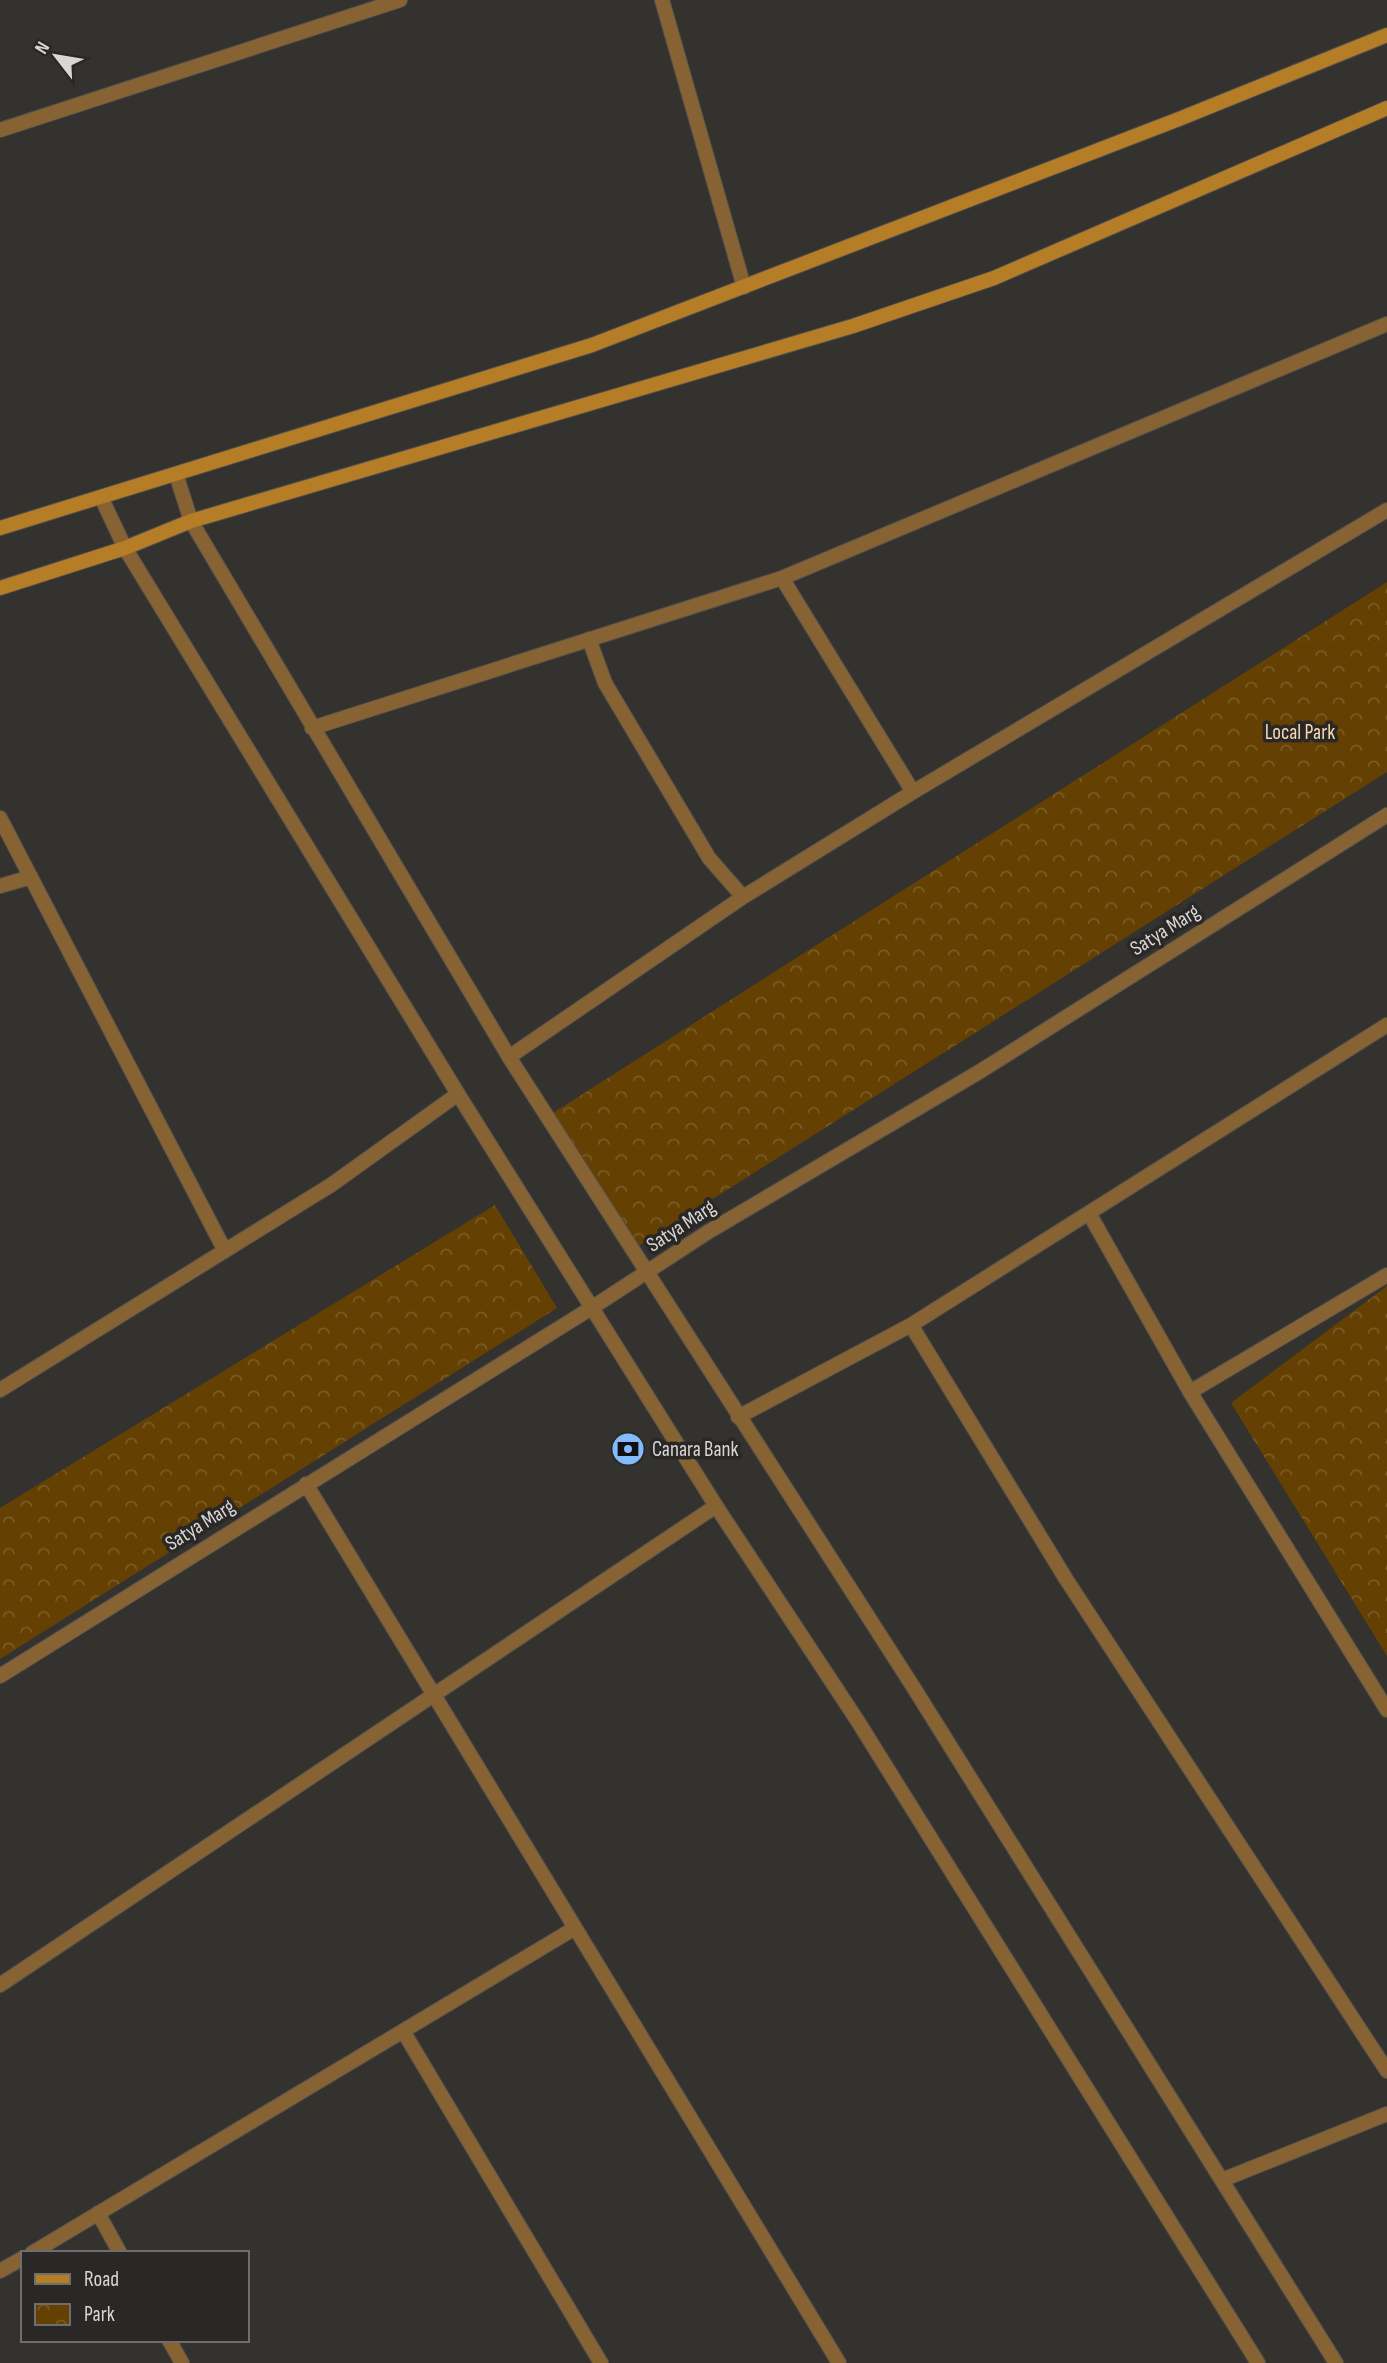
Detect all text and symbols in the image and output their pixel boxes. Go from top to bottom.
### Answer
north arrow [21,21,91,91]
text: N [30,38,55,58]
park label: Local Park [1265,720,1335,745]
street label: Satya Marg [1126,899,1204,961]
street label: Satya Marg [642,1195,720,1257]
bank icon: Canara Bank [609,1430,647,1468]
place label: Canara Bank [652,1437,739,1462]
street label: Satya Marg [161,1494,239,1556]
legend [21,2251,248,2342]
text: Road [84,2267,119,2292]
text: Park [84,2302,115,2327]

